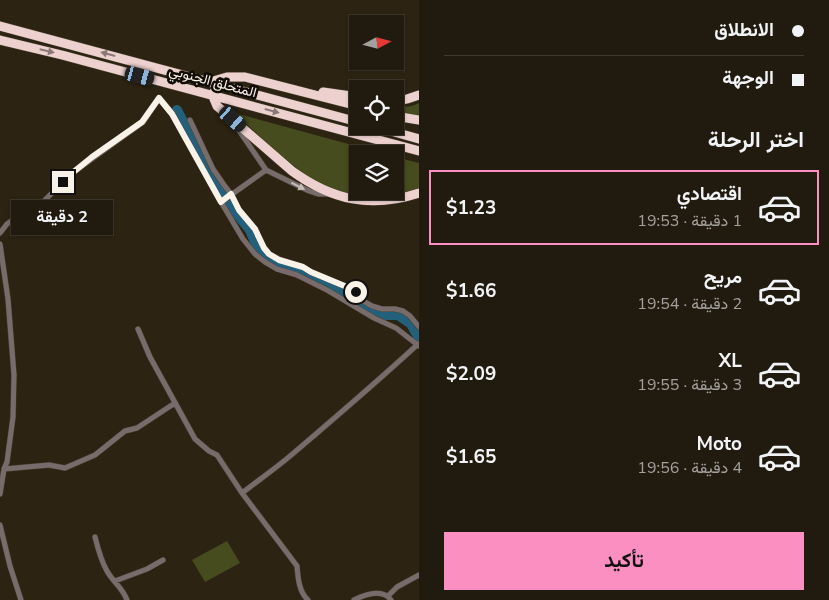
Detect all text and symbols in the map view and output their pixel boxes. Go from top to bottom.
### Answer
north arrow [349,15,404,70]
map controls [349,15,404,200]
text: الانطلاق [714,17,774,43]
one-way arrow [40,47,55,55]
one-way arrow [100,50,115,58]
street label: المتحلق الجنوبي [167,61,259,104]
car [123,65,156,87]
text: الوجهة [722,65,774,91]
button: locate [349,80,404,135]
car [216,103,249,135]
one-way arrow [264,108,279,116]
text: اختر الرحلة [708,125,804,155]
button: layers [349,145,404,200]
route end [52,171,74,193]
text: اقتصادي [677,181,742,207]
one-way arrow [291,182,305,190]
icon: car [757,185,802,230]
text: $1.23 [446,195,496,221]
callout: 2 دقيقة [12,200,114,234]
text: 2 دقيقة [36,206,88,228]
text: 1 دقيقة · 19:53 [637,210,742,232]
text: مريح [704,264,742,290]
icon: car [757,268,802,313]
text: $1.66 [446,278,496,304]
route start [345,281,367,303]
text: 2 دقيقة · 19:54 [637,293,742,315]
text: XL [719,348,742,374]
icon: car [757,351,802,396]
text: $2.09 [446,361,496,387]
text: 3 دقيقة · 19:55 [637,374,742,396]
text: Moto [697,431,742,457]
icon: car [757,434,802,479]
text: $1.65 [446,444,496,470]
text: 4 دقيقة · 19:56 [637,457,742,479]
button: تأكيد [444,532,804,590]

